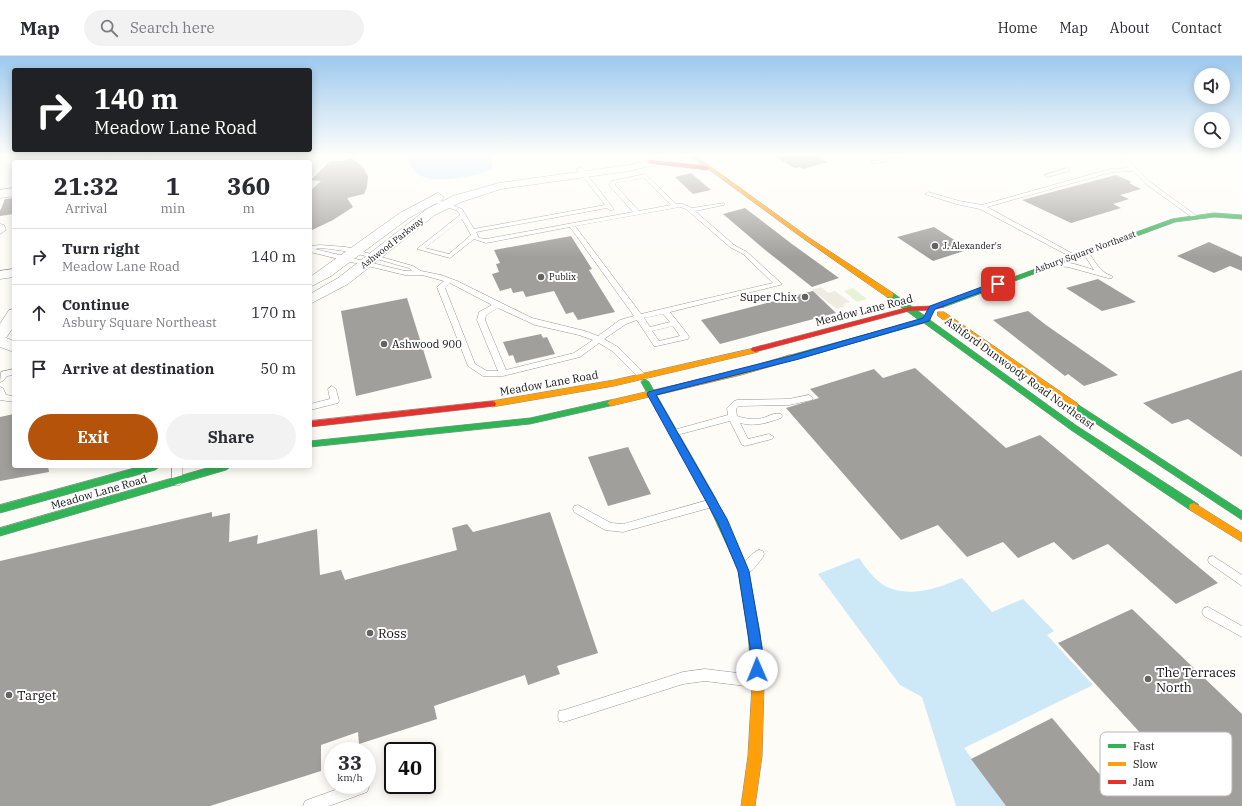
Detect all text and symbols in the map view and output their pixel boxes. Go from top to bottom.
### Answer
search box [84,10,364,46]
text: Map [20,16,60,40]
icon: search [98,17,120,39]
text: Search here [130,18,214,37]
text: Home [998,19,1037,37]
text: Map [1059,19,1088,37]
text: About [1110,19,1149,37]
text: Contact [1171,19,1222,37]
map controls [1194,68,1230,148]
button: sound [1194,68,1230,104]
text: 140 m [94,80,178,117]
icon: right [28,84,80,136]
button: search [1194,112,1230,148]
text: Meadow Lane Road [94,116,257,139]
text: 21:32 [54,170,119,202]
text: 1 [166,170,180,202]
text: 360 [227,170,270,202]
text: Arrival [65,200,107,217]
text: min [160,200,185,217]
text: m [242,200,255,217]
street label: Ashwood Parkway [358,214,426,271]
street label: Asbury Square Northeast [1033,228,1137,275]
text: Turn right [62,239,140,258]
place label: J. Alexander's [943,240,1001,251]
marker: J. Alexander's [930,241,940,251]
icon: right [28,246,50,268]
text: 140 m [251,247,296,266]
text: Meadow Lane Road [62,258,180,275]
pin [981,267,1015,301]
place label: Publix [549,271,576,282]
marker: Publix [536,272,546,282]
icon: arrive [987,273,1009,295]
place label: Super Chix [740,290,797,304]
street label: Meadow Lane Road [814,291,914,329]
marker: Super Chix [800,292,810,302]
text: Continue [62,295,129,314]
icon: ahead [28,302,50,324]
text: 170 m [251,303,296,322]
text: Asbury Square Northeast [62,314,217,331]
street label: Ashford Dunwoody Road Northeast [942,314,1098,432]
place label: Ashwood 900 [392,337,462,351]
marker: Ashwood 900 [379,339,389,349]
icon: arrive [28,358,50,380]
text: Arrive at destination [62,359,214,378]
text: 50 m [260,359,296,378]
street label: Meadow Lane Road [499,367,600,399]
button: Exit [28,414,158,460]
button: Share [166,414,296,460]
street label: Meadow Lane Road [49,471,149,512]
place label: Ross [378,625,406,642]
marker: Ross [365,628,375,638]
position arrow [736,649,778,691]
place label: The Terraces North [1156,664,1236,696]
marker: The Terraces North [1143,674,1153,684]
place label: Target [17,687,57,704]
marker: Target [4,690,14,700]
legend [1100,732,1232,796]
text: Fast [1133,739,1155,753]
speed limit sign: 40 [384,742,436,794]
text: 33 [338,749,362,776]
text: Slow [1133,757,1158,771]
text: km/h [337,771,363,784]
text: Jam [1133,775,1155,789]

